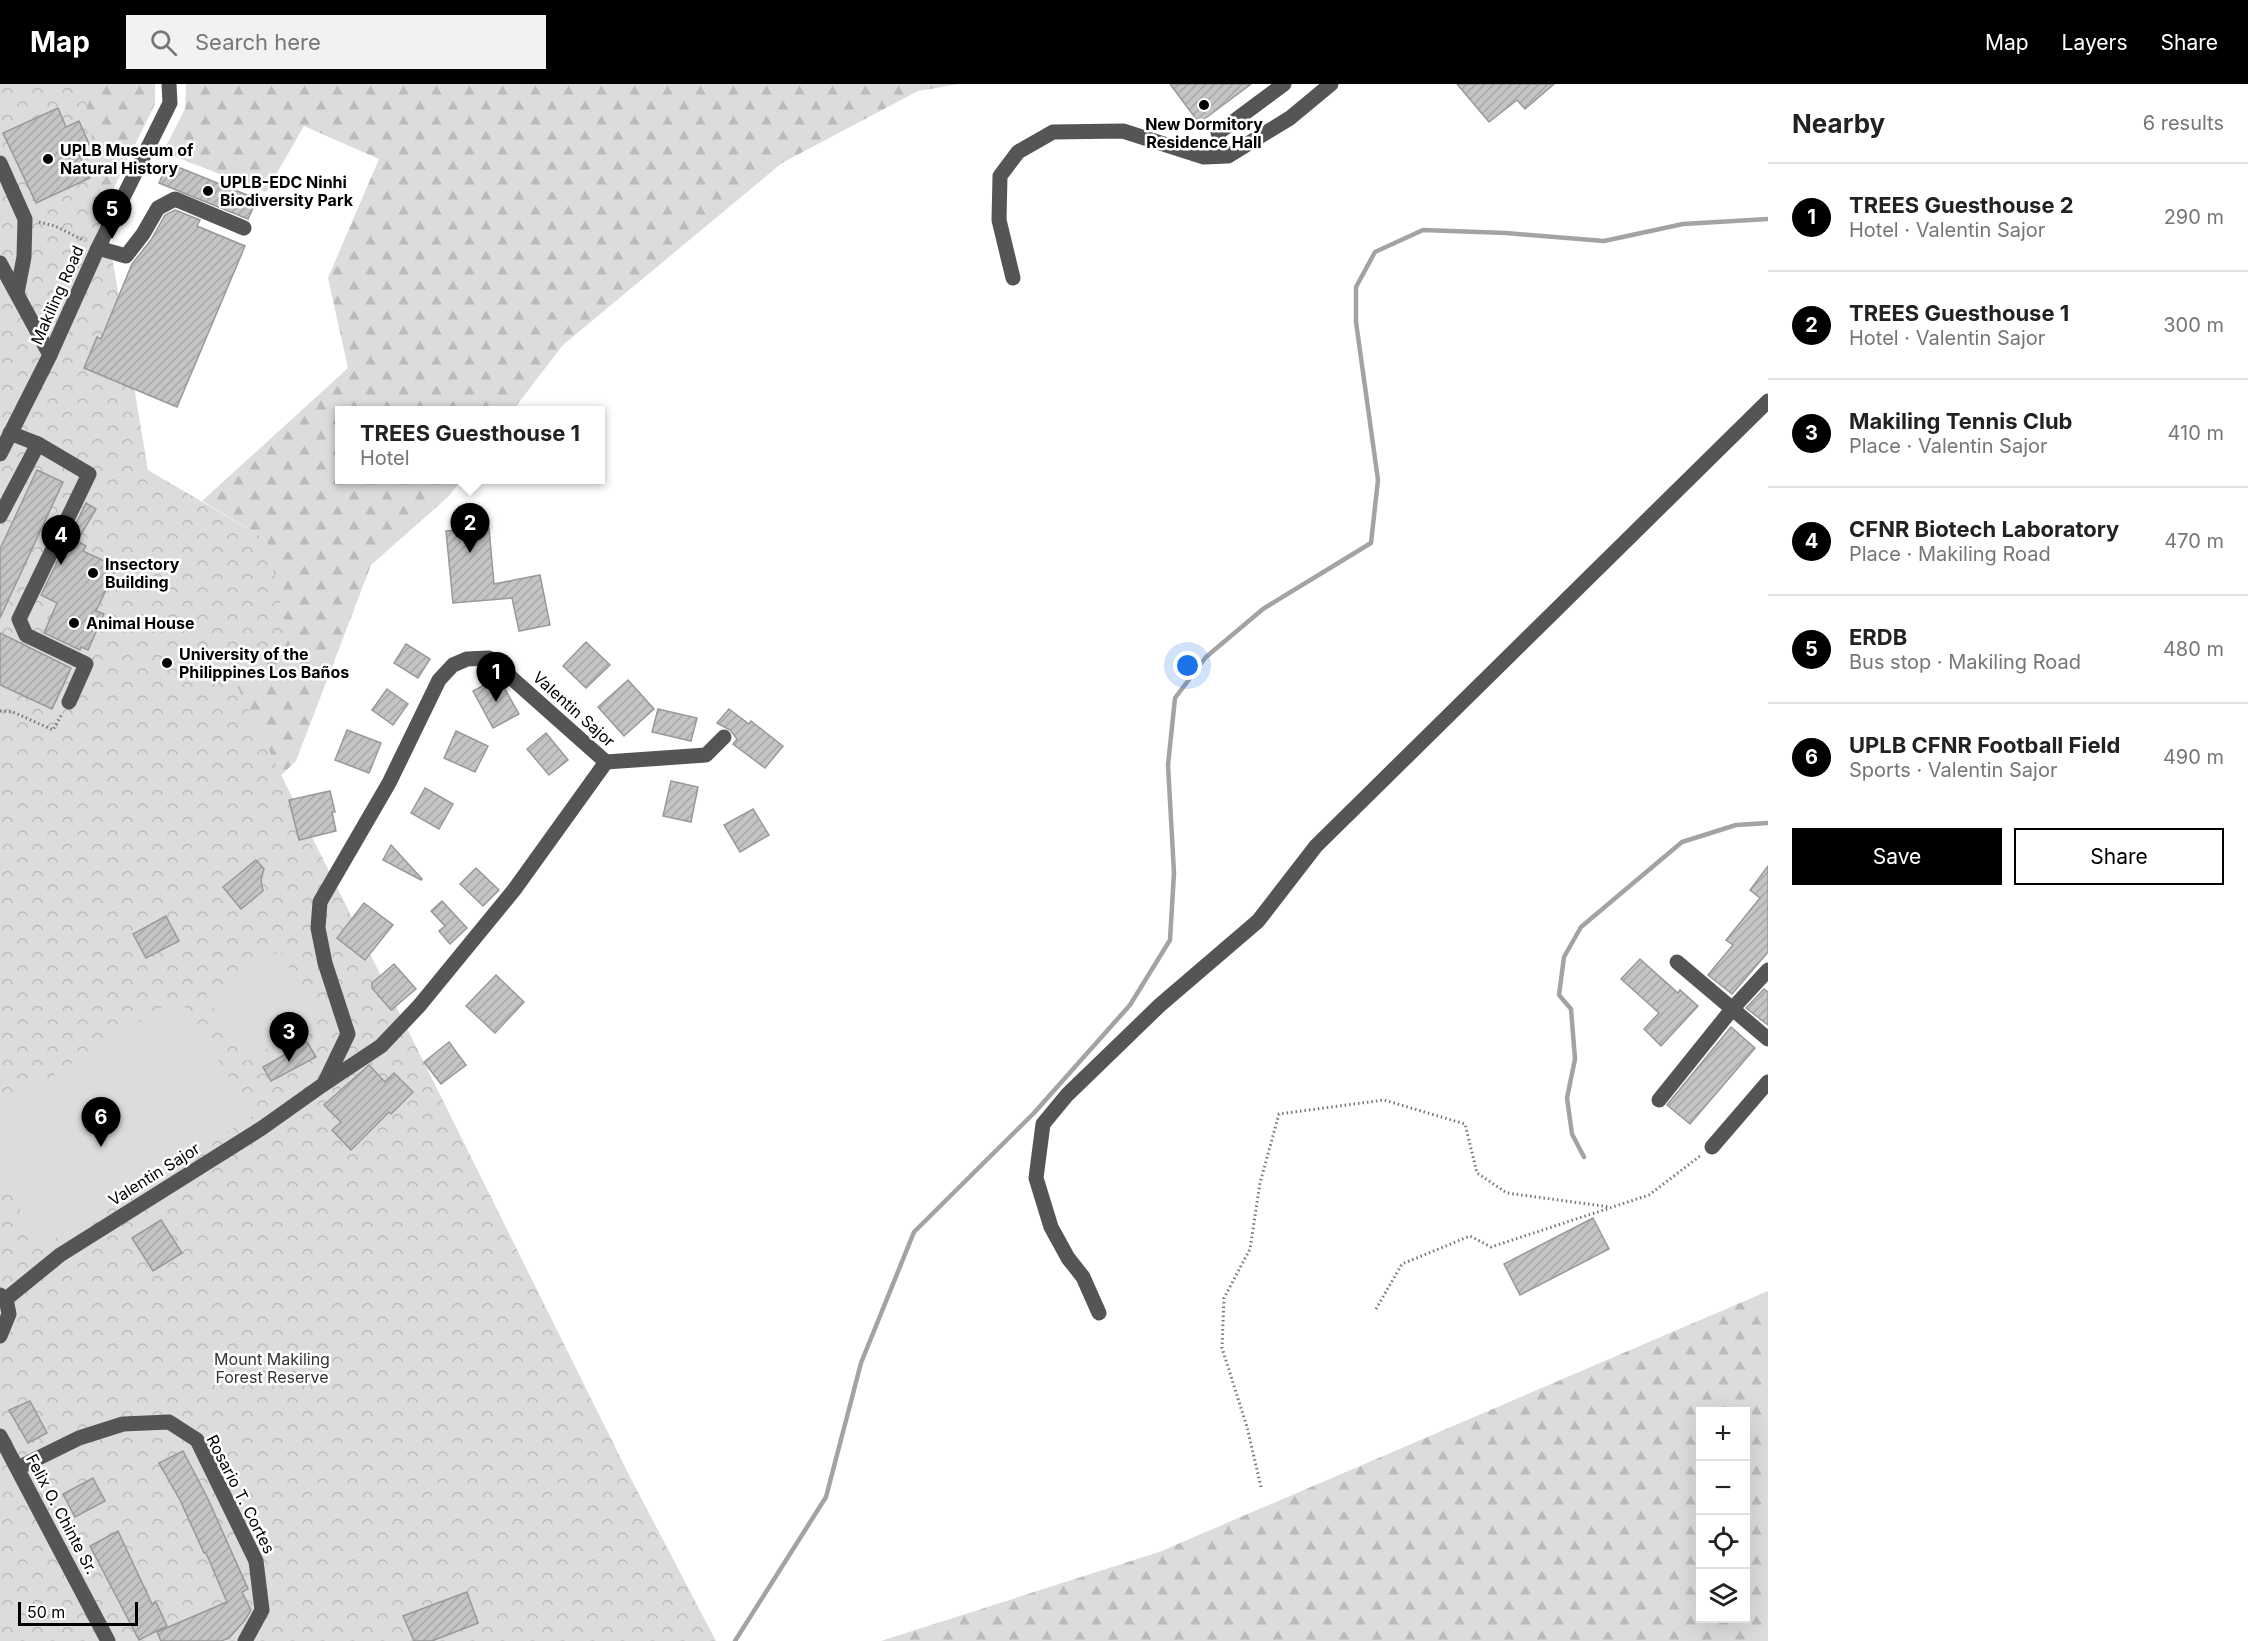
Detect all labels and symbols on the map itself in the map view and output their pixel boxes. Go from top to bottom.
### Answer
marker: New Dormitory Residence Hall [1197,98,1211,112]
place label: New Dormitory Residence Hall [1145,114,1263,152]
place label: UPLB Museum of Natural History [60,140,194,178]
marker: UPLB Museum of Natural History [41,152,55,166]
place label: UPLB-EDC Ninhi Biodiversity Park [220,172,354,210]
marker: UPLB-EDC Ninhi Biodiversity Park [201,184,215,198]
pin: 5 [92,190,132,239]
street label: Makiling Road [26,242,88,348]
pin: 2 [450,504,490,553]
pin: 4 [42,516,80,565]
place label: Insectory Building [105,554,180,592]
marker: Insectory Building [86,566,100,580]
place label: Animal House [86,613,194,633]
marker: Animal House [67,616,81,630]
place label: University of the Philippines Los Baños [179,644,349,682]
your location [1173,651,1202,680]
pin: 1 [476,652,516,702]
marker: University of the Philippines Los Baños [160,656,174,670]
street label: Valentin Sajor [529,667,619,751]
pin: 3 [270,1012,308,1062]
pin: 6 [82,1098,120,1147]
street label: Valentin Sajor [105,1138,203,1210]
park label: Mount Makiling Forest Reserve [214,1349,330,1387]
street label: Rosario T. Cortes [202,1431,280,1557]
street label: Felix O. Chinte Sr. [22,1451,102,1577]
scale bar [18,1599,138,1626]

